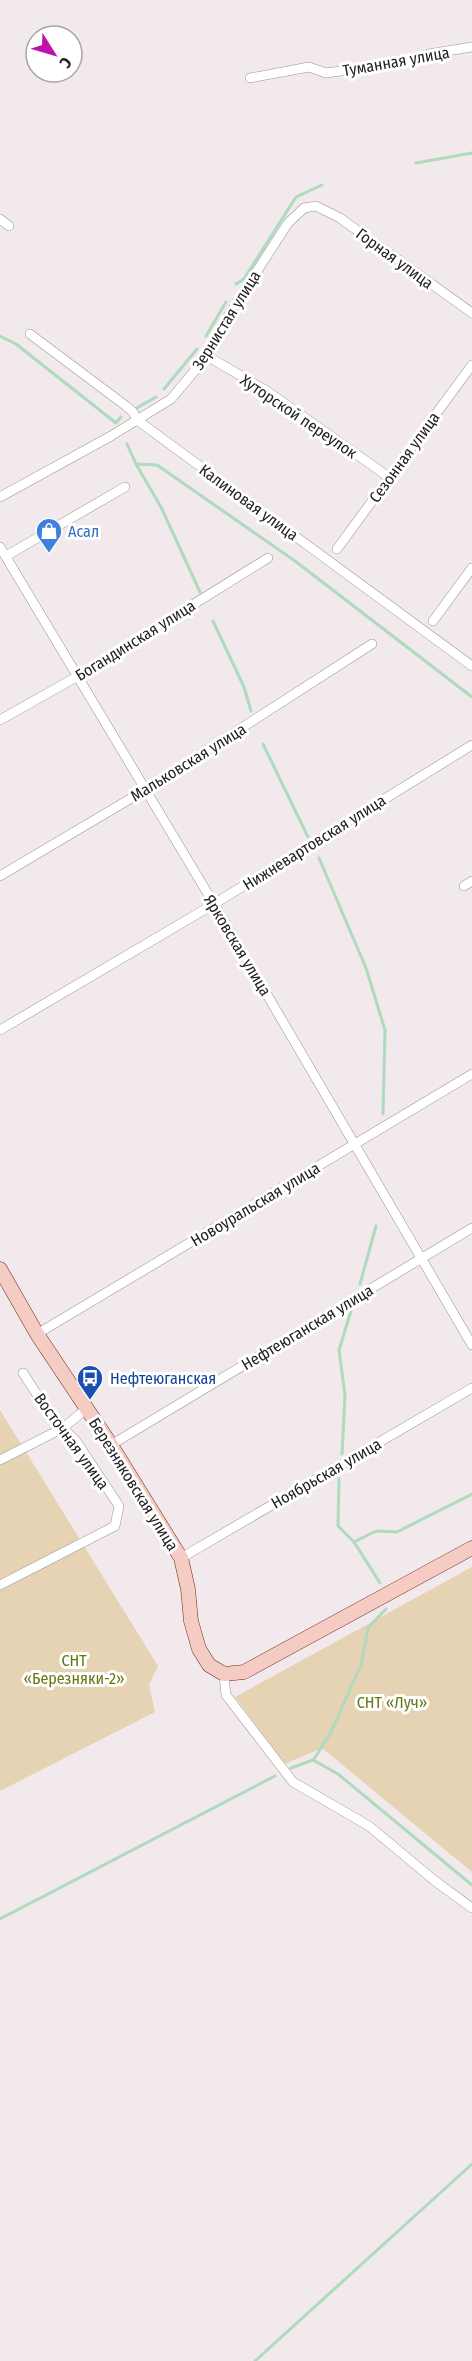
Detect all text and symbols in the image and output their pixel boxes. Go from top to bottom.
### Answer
north arrow [24,24,84,84]
street label: Туманная улица [341,43,451,80]
text: С [55,54,76,72]
street label: Горная улица [352,224,437,293]
street label: Зернистая улица [188,267,265,373]
street label: Хуторской переулок [237,370,361,463]
street label: Сезонная улица [365,408,444,506]
street label: Калиновая улица [196,460,302,545]
shop icon: Асал [34,516,64,554]
place label: Асал [68,522,99,541]
street label: Богандинская улица [72,596,199,685]
street label: Мальковская улица [127,719,250,806]
street label: Нижневартовская улица [239,791,389,894]
street label: Ярковская улица [200,891,275,999]
street label: Новоуральская улица [187,1158,323,1250]
street label: Нефтеюганская улица [238,1281,377,1374]
bus stop icon: Нефтеюганская [75,1363,105,1401]
place label: Нефтеюганская [110,1369,216,1388]
street label: Восточная улица [30,1389,113,1493]
street label: Березняковская улица [85,1414,182,1554]
street label: Ноябрьская улица [268,1434,385,1513]
park label: СНТ «Березняки-2» [23,1651,125,1688]
park label: СНТ «Луч» [357,1693,427,1712]

